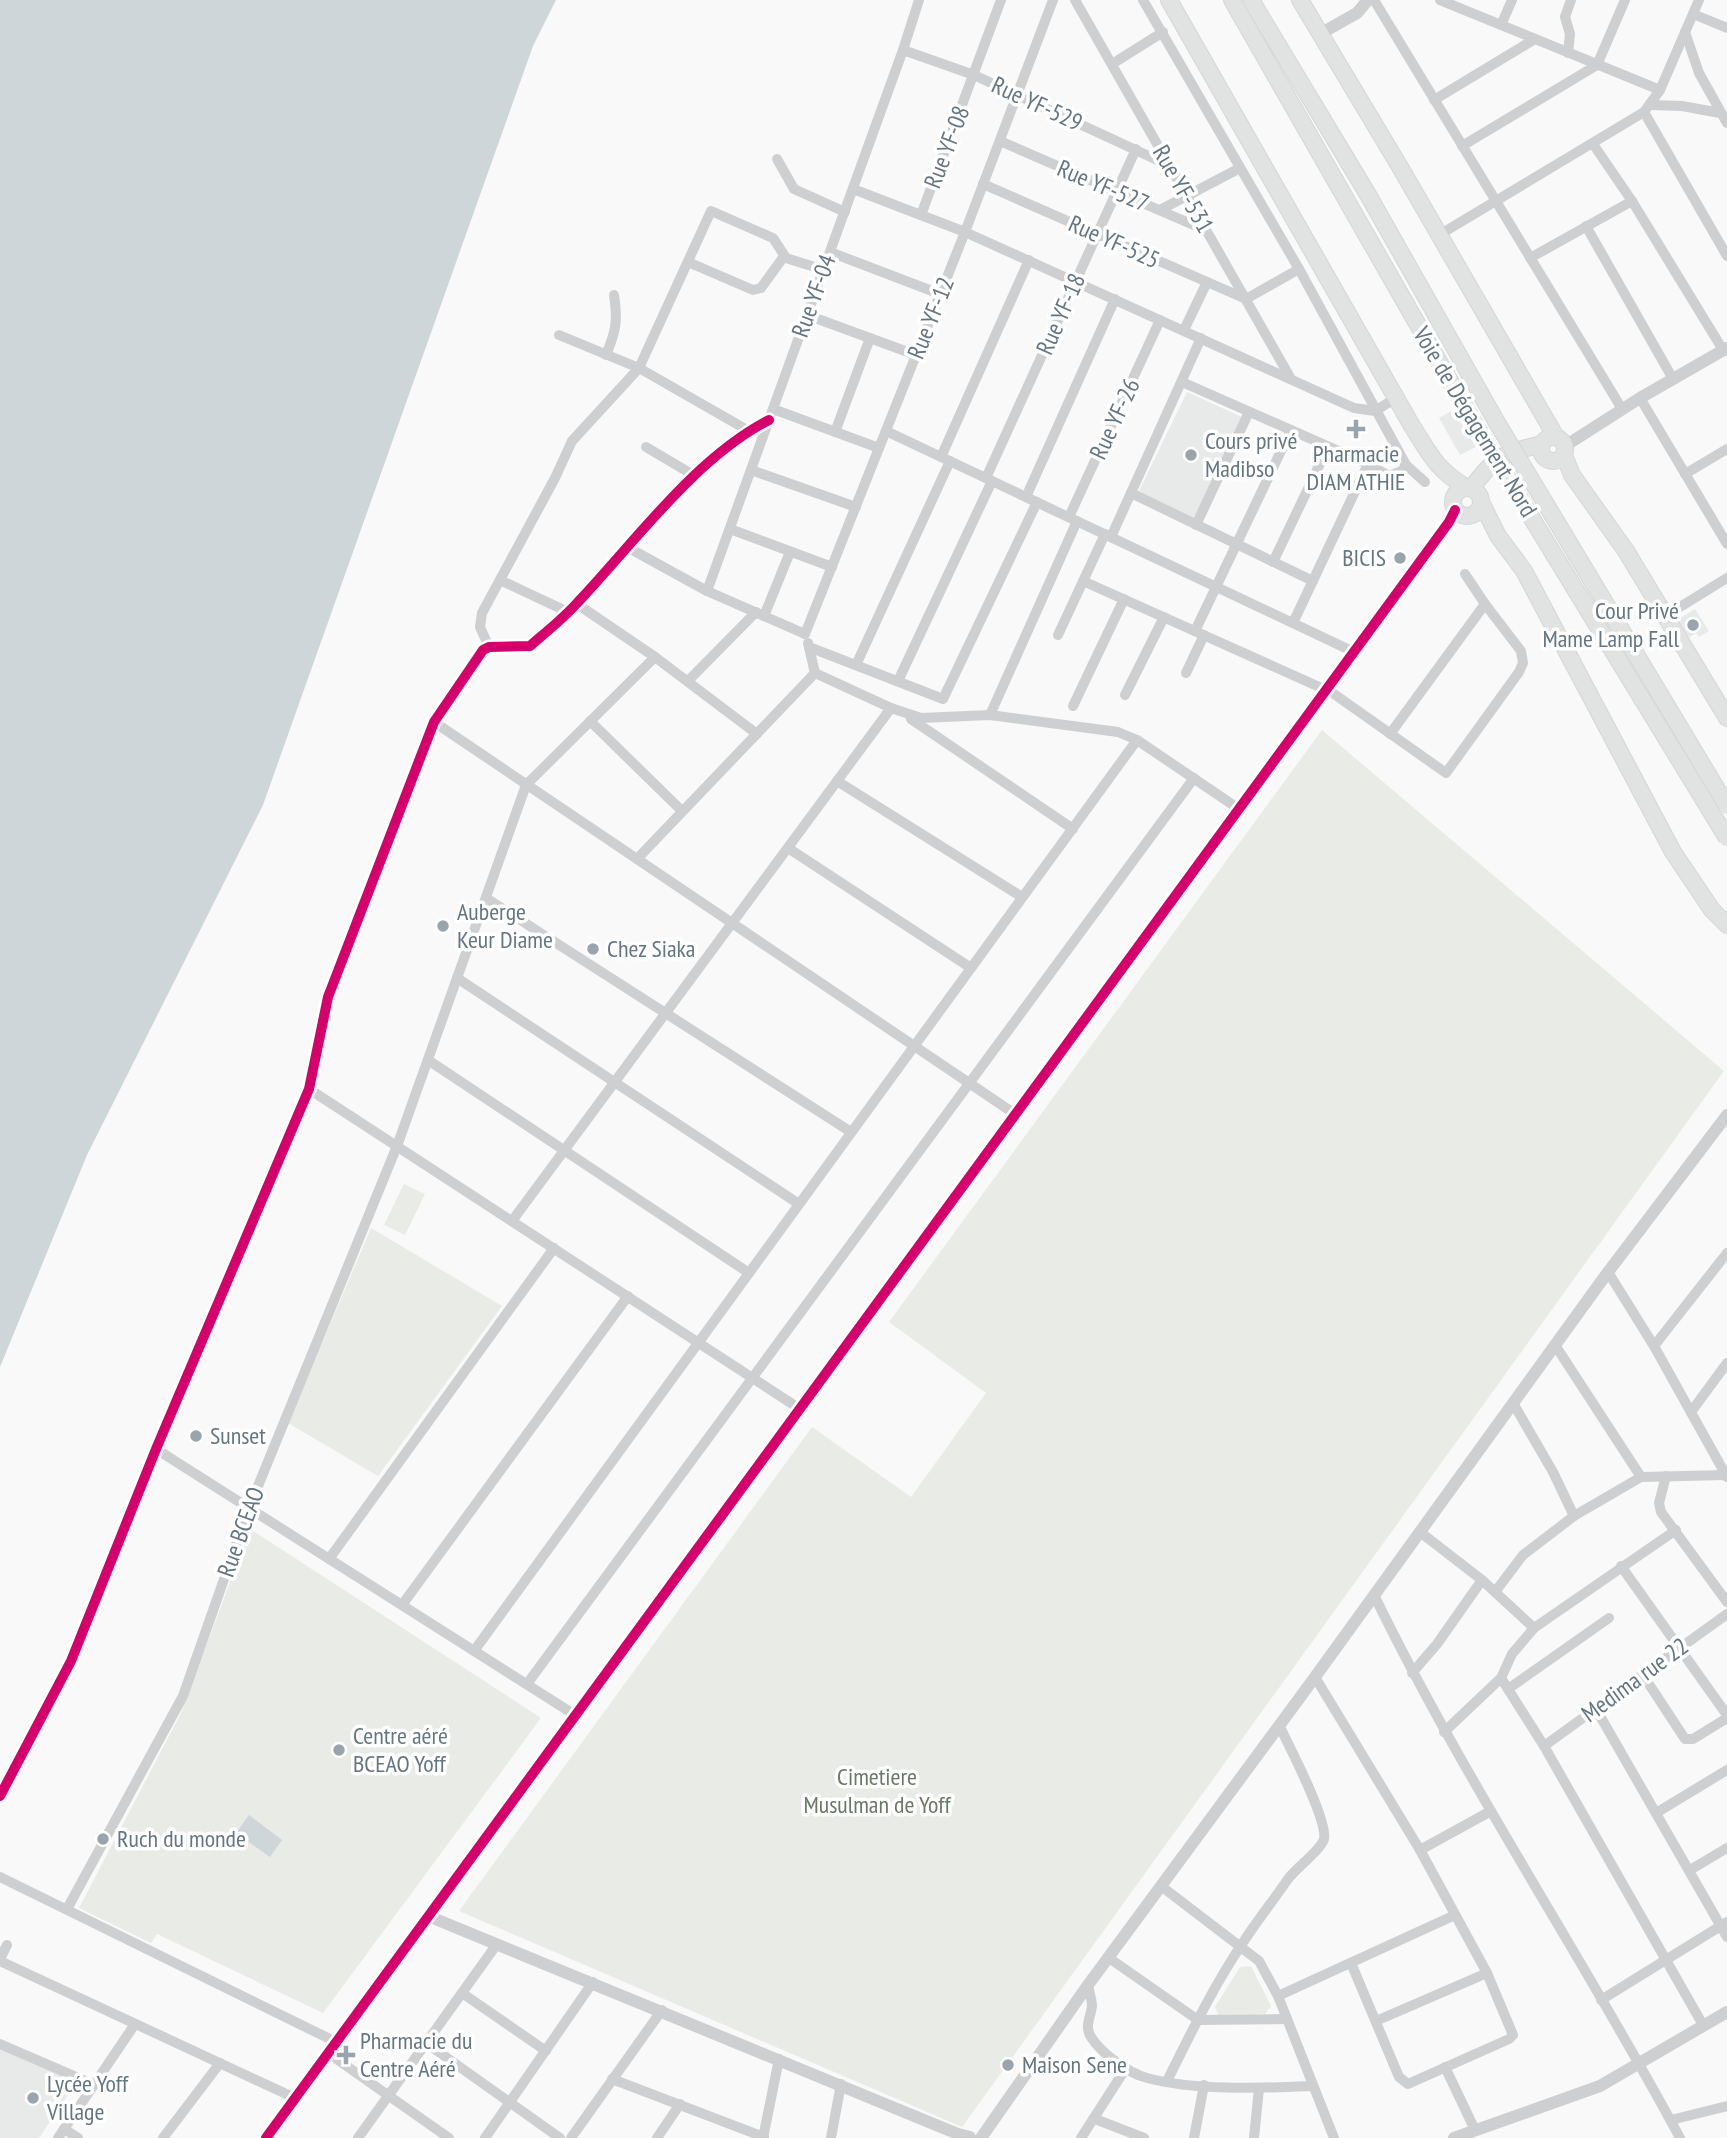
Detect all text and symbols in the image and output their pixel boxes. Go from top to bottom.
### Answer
street label: Rue YF-529 [987,69,1088,138]
street label: Rue YF-08 [917,101,976,192]
street label: Rue YF-531 [1146,139,1221,238]
street label: Rue YF-527 [1053,152,1154,219]
street label: Rue YF-525 [1064,208,1165,275]
street label: Rue YF-04 [784,250,843,341]
street label: Rue YF-18 [1029,268,1092,359]
street label: Rue YF-12 [900,272,961,363]
street label: Voie de Dégagement Nord [1406,320,1544,523]
street label: Rue YF-26 [1082,373,1147,464]
marker: Pharmacie DIAM ATHIE [1348,421,1364,437]
place label: Cours privé Madibso [1205,425,1297,484]
place label: Pharmacie DIAM ATHIE [1307,438,1405,497]
marker: Cours privé Madibso [1183,447,1199,463]
place label: BICIS [1342,542,1386,573]
marker: BICIS [1392,550,1408,566]
place label: Cour Privé Mame Lamp Fall [1542,595,1679,654]
marker: Cour Privé Mame Lamp Fall [1685,617,1701,633]
place label: Auberge Keur Diame [457,896,553,955]
marker: Auberge Keur Diame [435,918,451,934]
place label: Chez Siaka [607,933,695,964]
marker: Chez Siaka [585,941,601,957]
place label: Sunset [210,1420,266,1451]
marker: Sunset [188,1428,204,1444]
street label: Rue BCEAO [210,1483,271,1581]
street label: Medima rue 22 [1575,1630,1694,1729]
place label: Centre aéré BCEAO Yoff [353,1720,448,1779]
marker: Centre aéré BCEAO Yoff [331,1742,347,1758]
park label: Cimetiere Musulman de Yoff [803,1761,951,1820]
place label: Ruch du monde [117,1823,246,1854]
marker: Ruch du monde [95,1831,111,1847]
place label: Pharmacie du Centre Aéré [360,2025,472,2084]
marker: Pharmacie du Centre Aéré [338,2047,354,2063]
place label: Maison Sene [1022,2049,1127,2080]
marker: Maison Sene [1000,2057,1016,2073]
place label: Lycée Yoff Village [46,2068,129,2127]
marker: Lycée Yoff Village [25,2090,41,2106]

